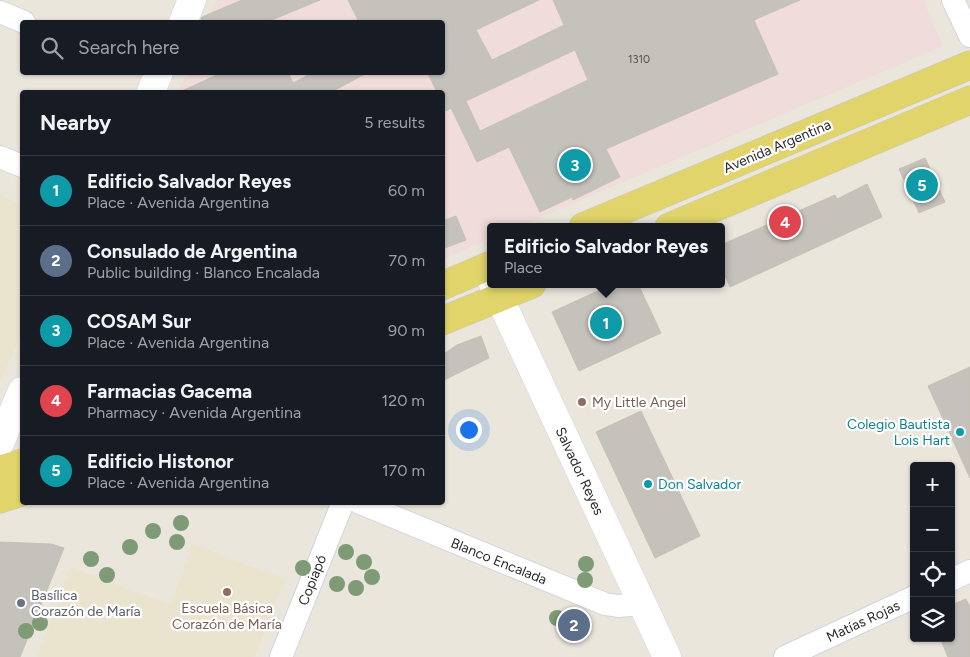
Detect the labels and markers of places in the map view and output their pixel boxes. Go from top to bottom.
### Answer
pin: 3 [559,146,591,184]
pin: 5 [906,166,938,204]
pin: 4 [769,203,801,241]
pin: 1 [590,304,622,342]
place label: My Little Angel [592,394,686,411]
marker: My Little Angel [576,396,588,408]
place label: Colegio Bautista Lois Hart [847,416,950,449]
marker: Colegio Bautista Lois Hart [954,426,966,438]
place label: Don Salvador [658,476,741,493]
marker: Don Salvador [642,478,654,490]
marker: Escuela Básica Corazón de María [221,586,233,598]
place label: Basílica Corazón de María [31,587,141,620]
marker: Basílica Corazón de María [15,597,27,609]
place label: Escuela Básica Corazón de María [172,600,282,633]
pin: 2 [558,606,590,644]

